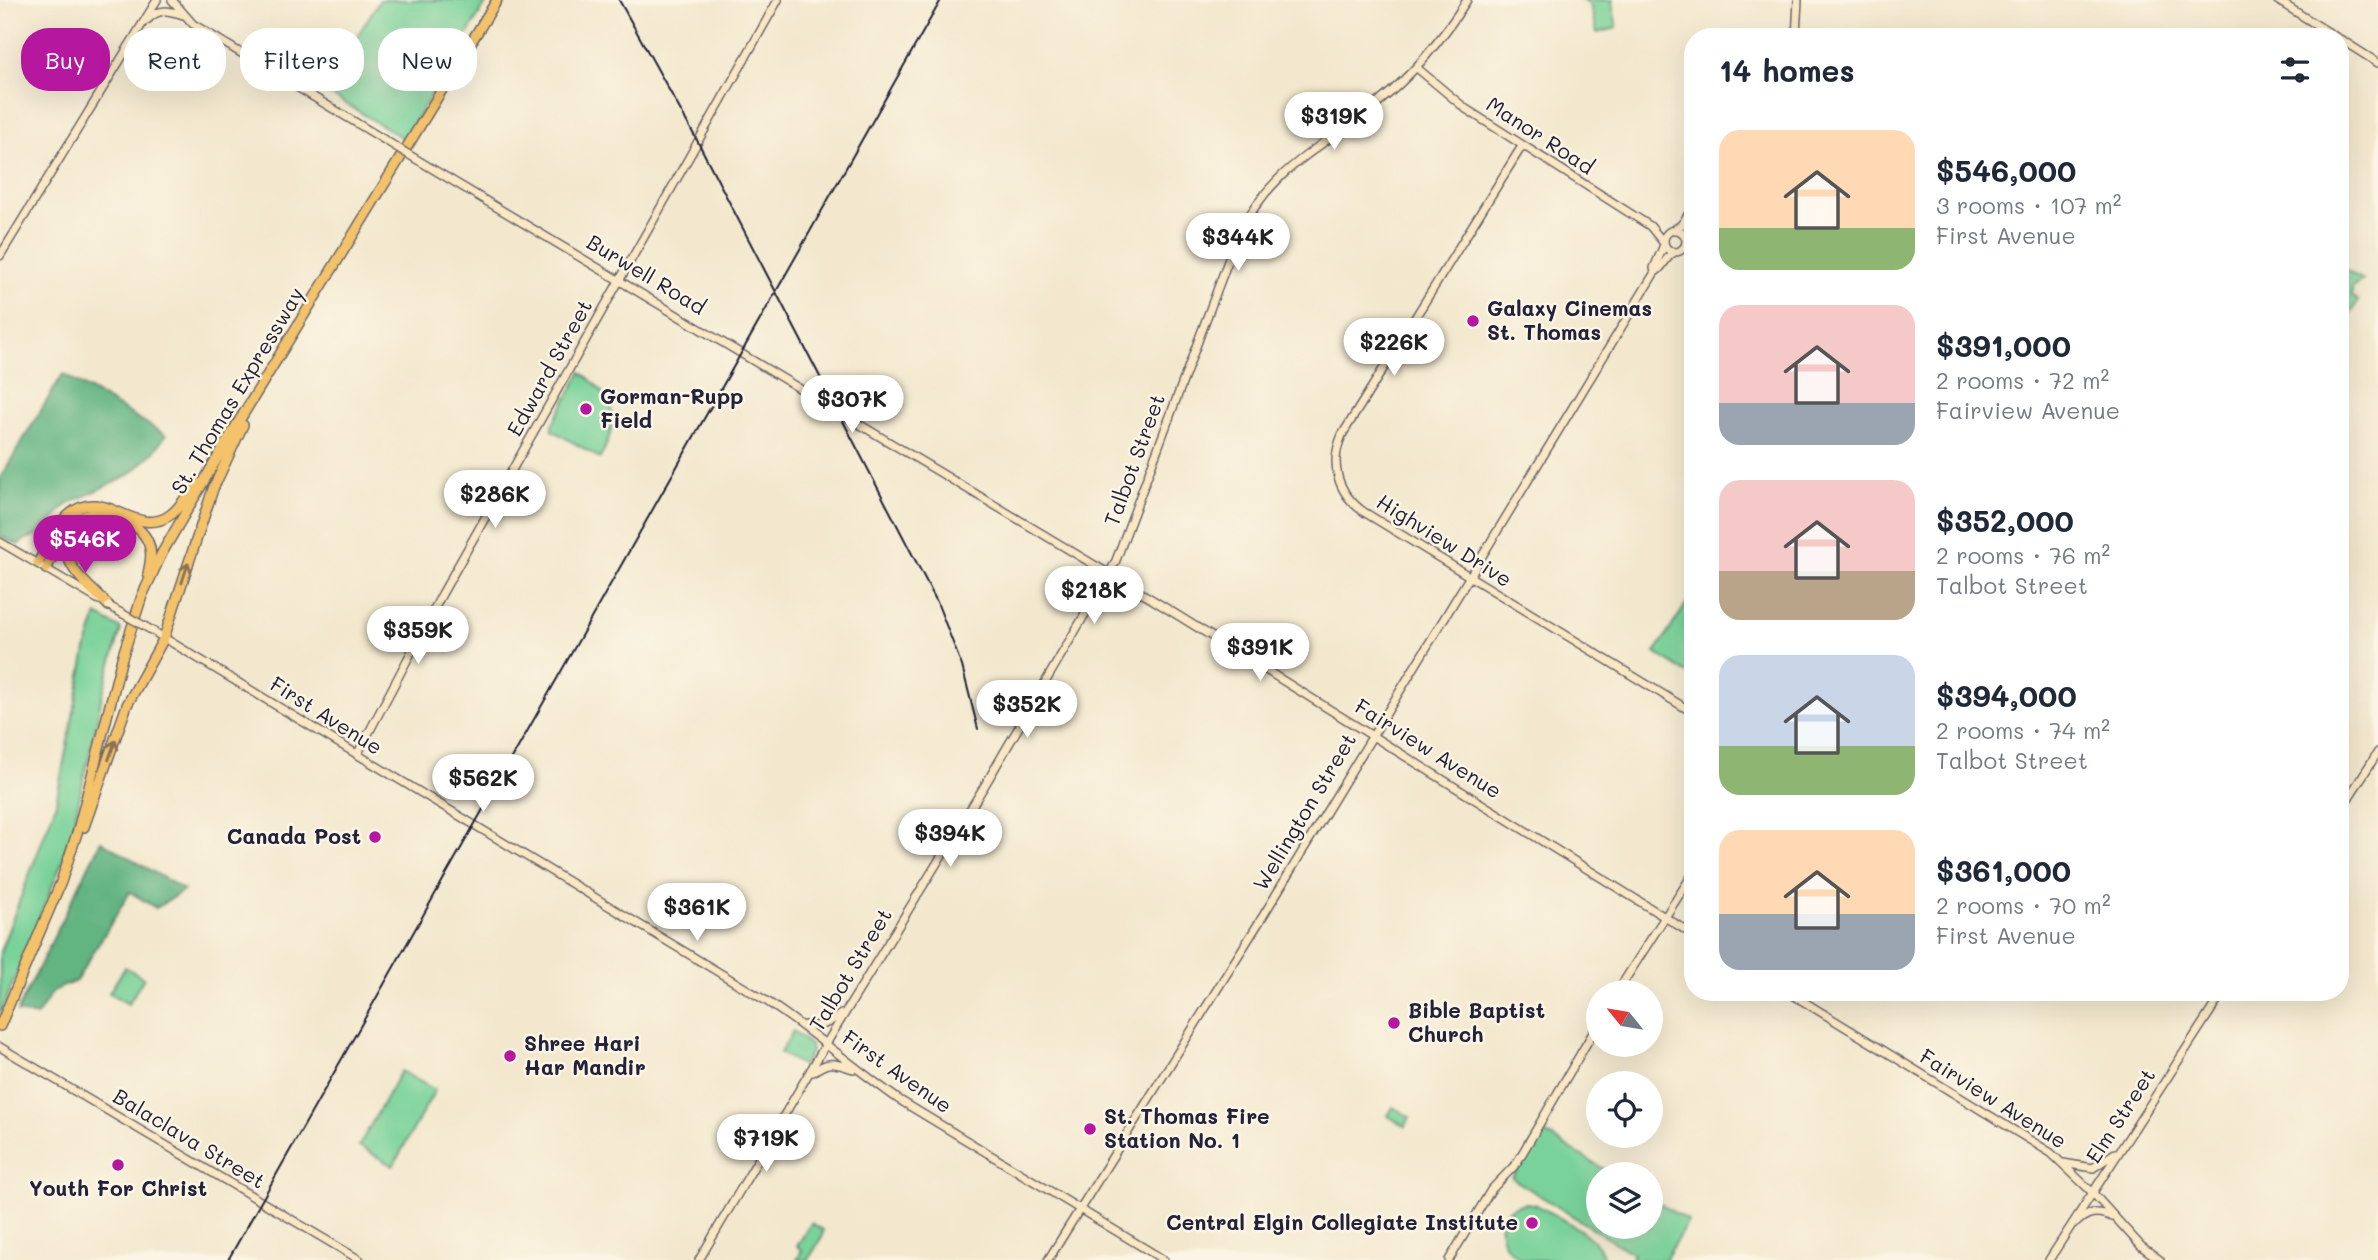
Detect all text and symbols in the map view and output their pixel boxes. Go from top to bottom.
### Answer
chip: Buy [21,28,110,91]
chip: Rent [124,28,226,91]
chip: Filters [240,28,364,91]
chip: New [378,28,477,91]
text: 14 homes [1719,50,1855,90]
icon: filters [2276,51,2314,89]
street label: Manor Road [1482,90,1600,180]
pin: $319K [1285,92,1383,152]
text: $319K [1300,100,1368,130]
text: $546,000 [1936,150,2076,190]
icon: home [1775,158,1859,242]
text: 3 rooms · 107 m² [1936,190,2122,220]
pin: $344K [1189,214,1287,273]
text: First Avenue [1936,220,2076,250]
text: $344K [1202,221,1274,251]
street label: Burwell Road [582,228,711,320]
street label: St. Thomas Expressway [164,282,309,499]
street label: Edward Street [500,294,597,440]
place label: Galaxy Cinemas St. Thomas [1487,294,1652,345]
marker: Galaxy Cinemas St. Thomas [1465,313,1481,329]
pin: $226K [1345,318,1443,378]
text: $391,000 [1936,325,2071,365]
text: $226K [1360,326,1428,356]
icon: home [1775,333,1859,417]
text: 2 rooms · 72 m² [1936,365,2109,395]
pin: $307K [803,376,901,435]
place label: Gorman-Rupp Field [600,382,743,433]
text: $307K [817,383,887,413]
street label: Talbot Street [1097,390,1170,529]
text: Fairview Avenue [1936,395,2120,425]
marker: Gorman-Rupp Field [578,401,594,417]
pin: $286K [446,470,544,530]
text: $286K [460,478,530,508]
street label: Highview Drive [1372,487,1517,592]
text: $352,000 [1936,500,2074,540]
icon: home [1775,508,1859,592]
pin: $546K [36,516,134,575]
text: $546K [49,523,121,553]
text: 2 rooms · 76 m² [1936,540,2110,570]
one-way arrow [179,563,192,585]
pin: $218K [1045,566,1143,626]
text: Talbot Street [1936,570,2088,600]
text: $218K [1061,574,1127,604]
pin: $359K [369,606,467,666]
text: $359K [383,614,453,644]
pin: $391K [1211,624,1309,683]
text: $391K [1226,631,1294,661]
street label: First Avenue [266,669,388,760]
text: $394,000 [1936,675,2077,715]
pin: $352K [978,680,1076,740]
icon: home [1775,683,1859,767]
text: $352K [992,688,1062,718]
street label: Fairview Avenue [1350,692,1507,804]
text: 2 rooms · 74 m² [1936,715,2110,745]
street label: Wellington Street [1246,728,1361,895]
one-way arrow [107,739,119,761]
text: Talbot Street [1936,745,2088,775]
pin: $562K [434,754,532,814]
text: $562K [448,762,518,792]
pin: $394K [901,810,999,869]
text: $394K [914,817,986,847]
place label: Canada Post [227,822,361,849]
marker: Canada Post [367,829,383,845]
text: $361,000 [1936,850,2071,890]
icon: home [1775,858,1859,942]
pin: $361K [648,884,746,943]
text: 2 rooms · 70 m² [1936,890,2111,920]
text: $361K [663,891,731,921]
street label: Talbot Street [802,903,897,1036]
text: First Avenue [1936,920,2076,950]
north arrow [1586,980,1662,1057]
map controls [1586,980,1663,1239]
place label: Bible Baptist Church [1408,996,1545,1047]
marker: Bible Baptist Church [1386,1015,1402,1031]
street label: First Avenue [838,1023,958,1118]
place label: Shree Hari Har Mandir [524,1029,646,1080]
street label: Fairview Avenue [1915,1042,2072,1154]
marker: Shree Hari Har Mandir [502,1048,518,1064]
street label: Elm Street [2079,1063,2160,1168]
button: locate [1586,1071,1663,1148]
street label: Balaclava Street [109,1082,271,1194]
place label: St. Thomas Fire Station No. 1 [1104,1102,1270,1153]
pin: $719K [717,1114,815,1174]
marker: St. Thomas Fire Station No. 1 [1082,1121,1098,1137]
text: $719K [733,1122,799,1152]
marker: Youth For Christ [110,1157,126,1173]
button: layers [1586,1162,1663,1239]
place label: Youth For Christ [29,1174,207,1201]
place label: Central Elgin Collegiate Institute [1166,1208,1518,1235]
marker: Central Elgin Collegiate Institute [1524,1215,1540,1231]

